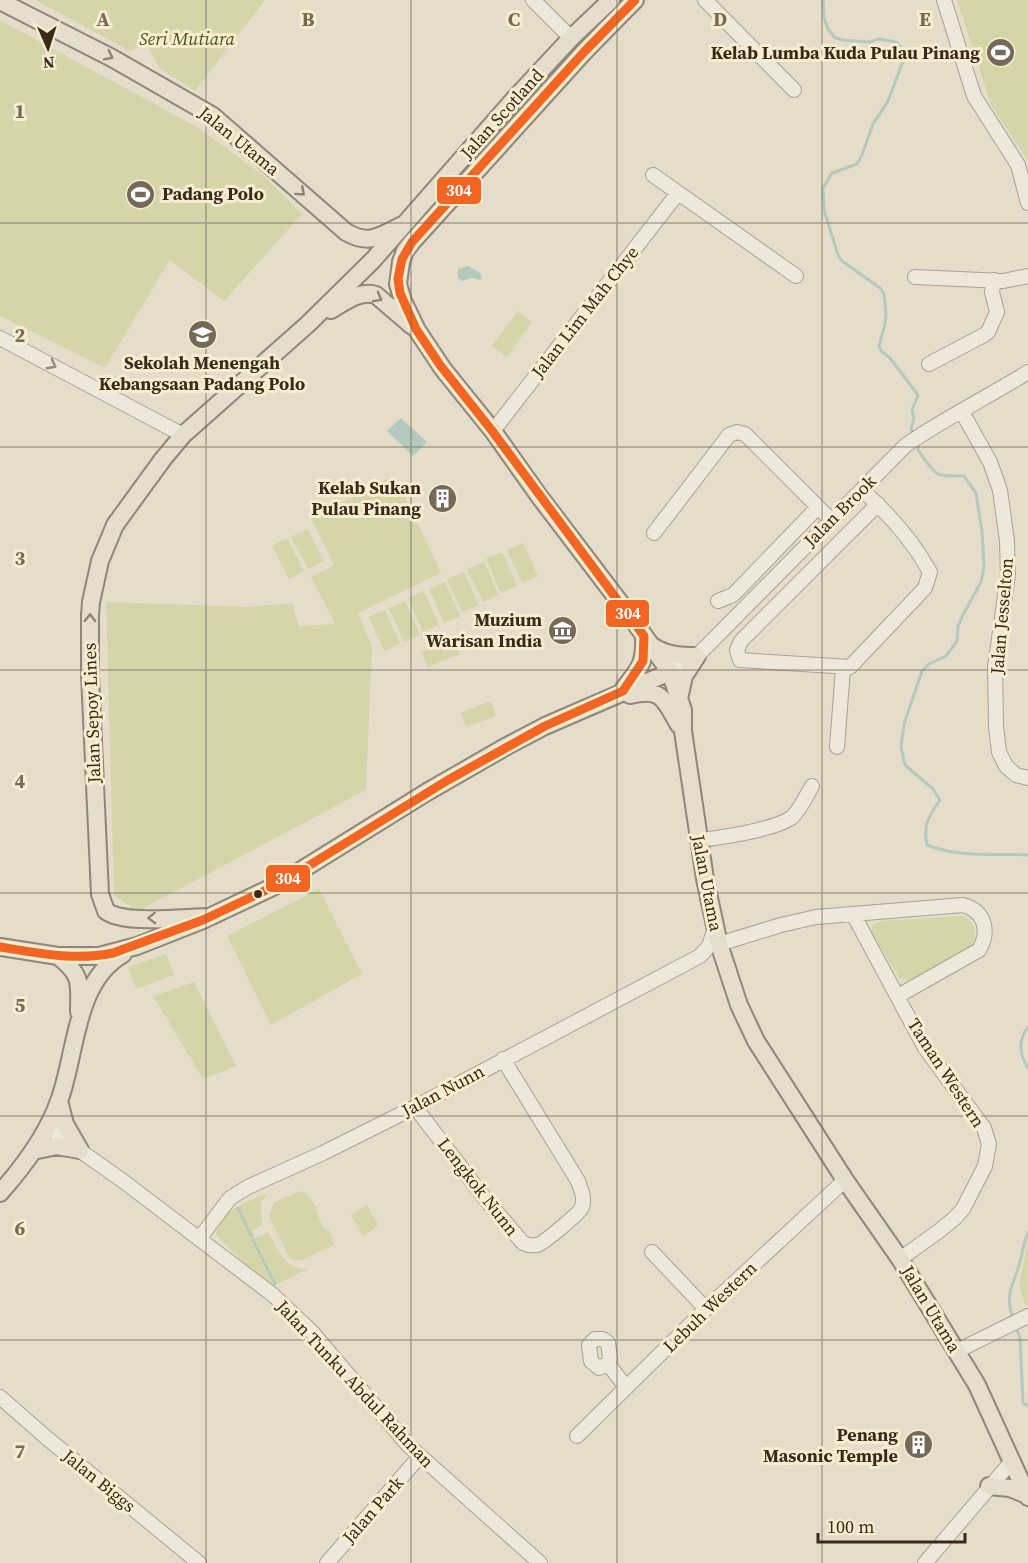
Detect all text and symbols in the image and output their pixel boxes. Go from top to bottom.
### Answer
text: A [96,5,110,33]
text: B [301,5,315,33]
text: C [508,5,520,33]
text: D [713,5,727,33]
text: E [919,5,931,33]
north arrow [18,18,78,78]
park label: Seri Mutiara [139,26,235,51]
sports icon: Kelab Lumba Kuda Pulau Pinang [985,37,1017,69]
place label: Kelab Lumba Kuda Pulau Pinang [711,40,980,65]
one-way arrow [102,49,113,60]
text: N [42,52,55,74]
street label: Jalan Scotland [454,63,549,165]
text: 1 [15,97,25,125]
street label: Jalan Utama [193,99,286,182]
line badge: 304 [436,176,482,205]
sports icon: Padang Polo [125,178,157,210]
text: 304 [446,179,472,201]
place label: Padang Polo [162,181,264,206]
one-way arrow [295,185,305,196]
street label: Jalan Lim Mah Chye [525,241,644,384]
one-way arrow [372,291,382,302]
school or university icon: Sekolah Menengah Kebangsaan Padang Polo [186,318,218,350]
text: 2 [15,321,26,349]
place label: Sekolah Menengah Kebangsaan Padang Polo [99,350,305,396]
one-way arrow [45,358,56,370]
street label: Jalan Brook [797,469,881,553]
place label: Kelab Sukan Pulau Pinang [311,475,421,521]
building icon: Kelab Sukan Pulau Pinang [426,482,458,514]
text: 3 [15,544,26,572]
street label: Jalan Jesselton [984,557,1019,676]
line badge: 304 [605,599,650,628]
text: 304 [615,602,641,624]
place label: Muzium Warisan India [426,607,542,653]
one-way arrow [84,613,96,622]
museum icon: Muzium Warisan India [547,614,579,646]
street label: Jalan Sepoy Lines [77,642,106,785]
text: 4 [15,767,26,795]
street label: Jalan Utama [686,832,729,934]
line badge: 304 [265,864,311,893]
text: 304 [275,867,301,889]
unlabelled marker [252,888,264,900]
one-way arrow [147,912,156,925]
text: 5 [15,991,26,1019]
street label: Taman Western [902,1013,991,1132]
street label: Jalan Nunn [396,1058,488,1123]
street label: Lengkok Nunn [432,1132,525,1241]
text: 6 [15,1214,26,1242]
street label: Lebuh Western [657,1255,762,1358]
street label: Jalan Utama [895,1260,968,1358]
street label: Jalan Tunku Abdul Rahman [270,1294,440,1473]
place label: Penang Masonic Temple [763,1422,898,1468]
building icon: Penang Masonic Temple [903,1429,935,1461]
text: 7 [15,1437,26,1465]
street label: Jalan Biggs [57,1443,141,1518]
street label: Jalan Park [336,1471,409,1549]
scale bar [818,1506,965,1544]
text: 100 m [827,1514,874,1539]

